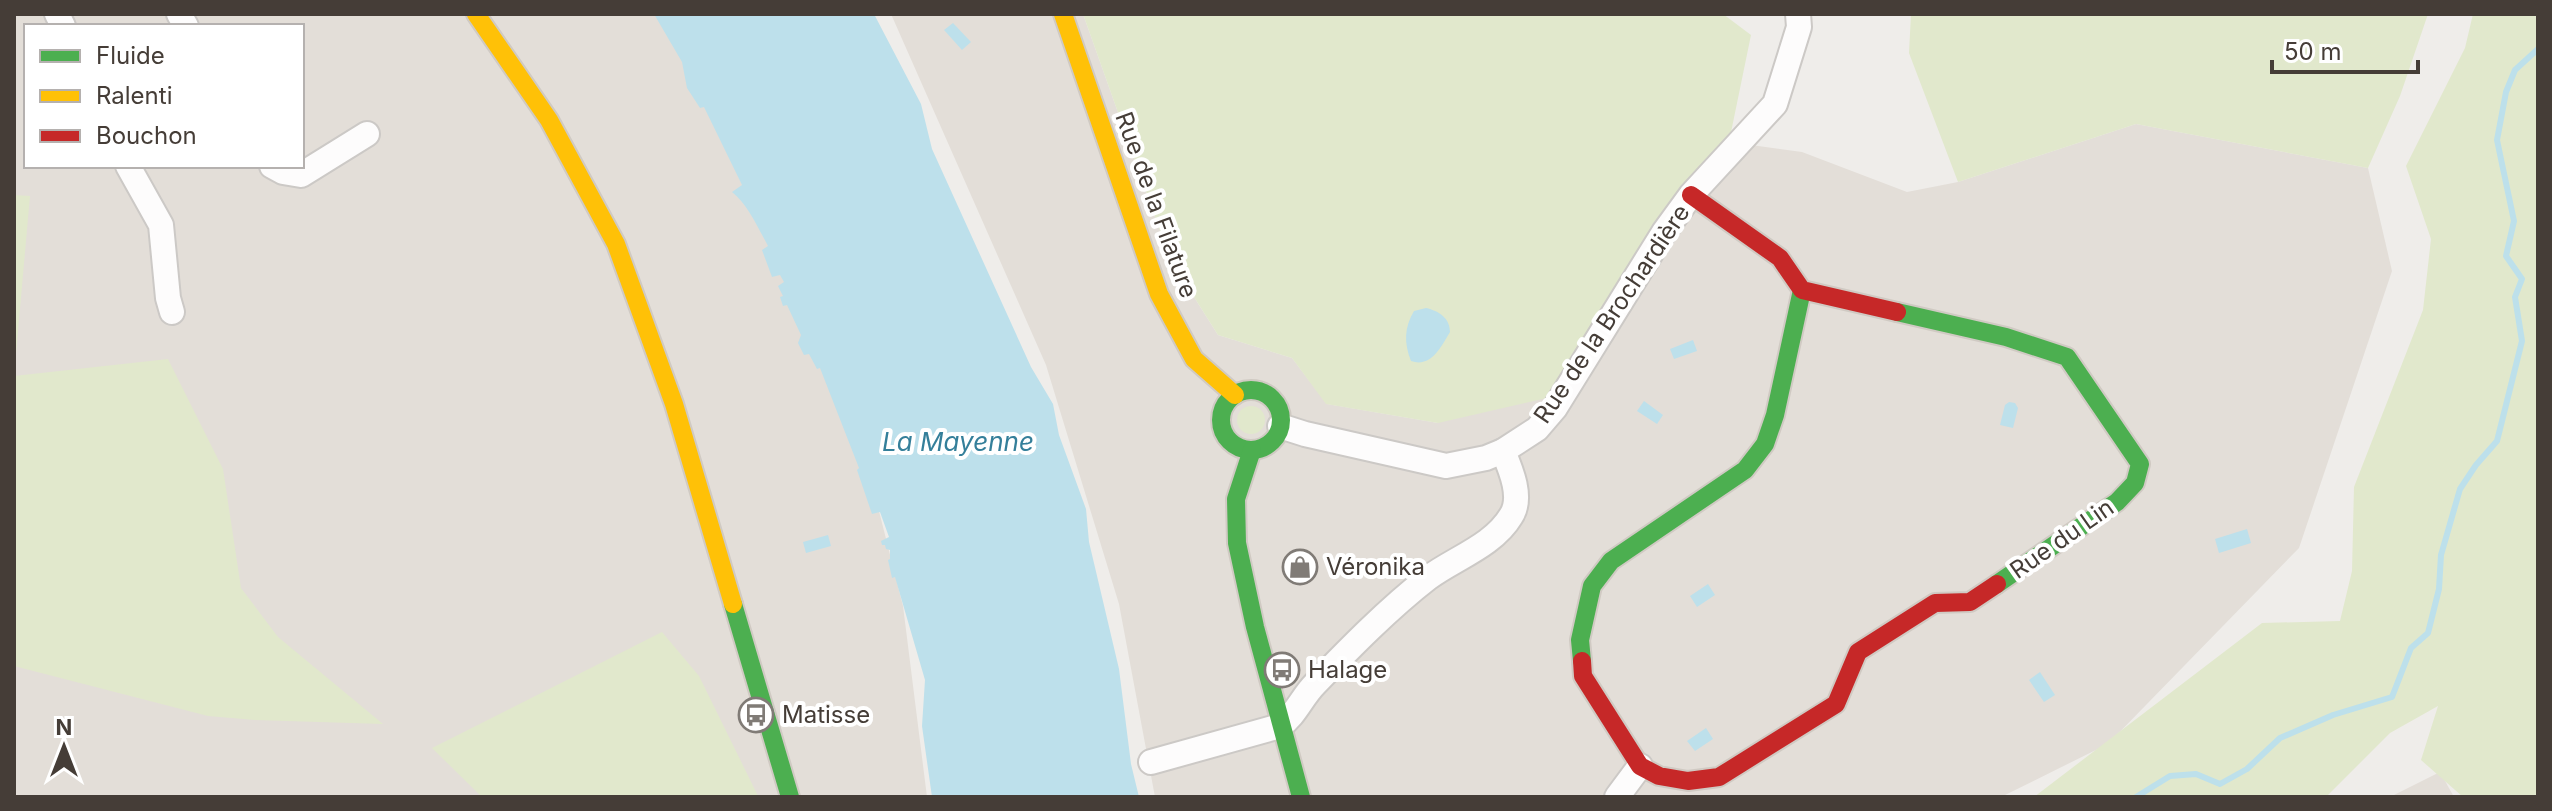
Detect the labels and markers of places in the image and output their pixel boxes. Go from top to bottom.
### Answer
shop icon: Véronika [1281,548,1319,586]
place label: Véronika [1326,552,1425,581]
bus stop icon: Halage [1263,651,1301,689]
place label: Halage [1308,655,1387,684]
bus stop icon: Matisse [737,696,775,734]
place label: Matisse [782,700,870,729]

